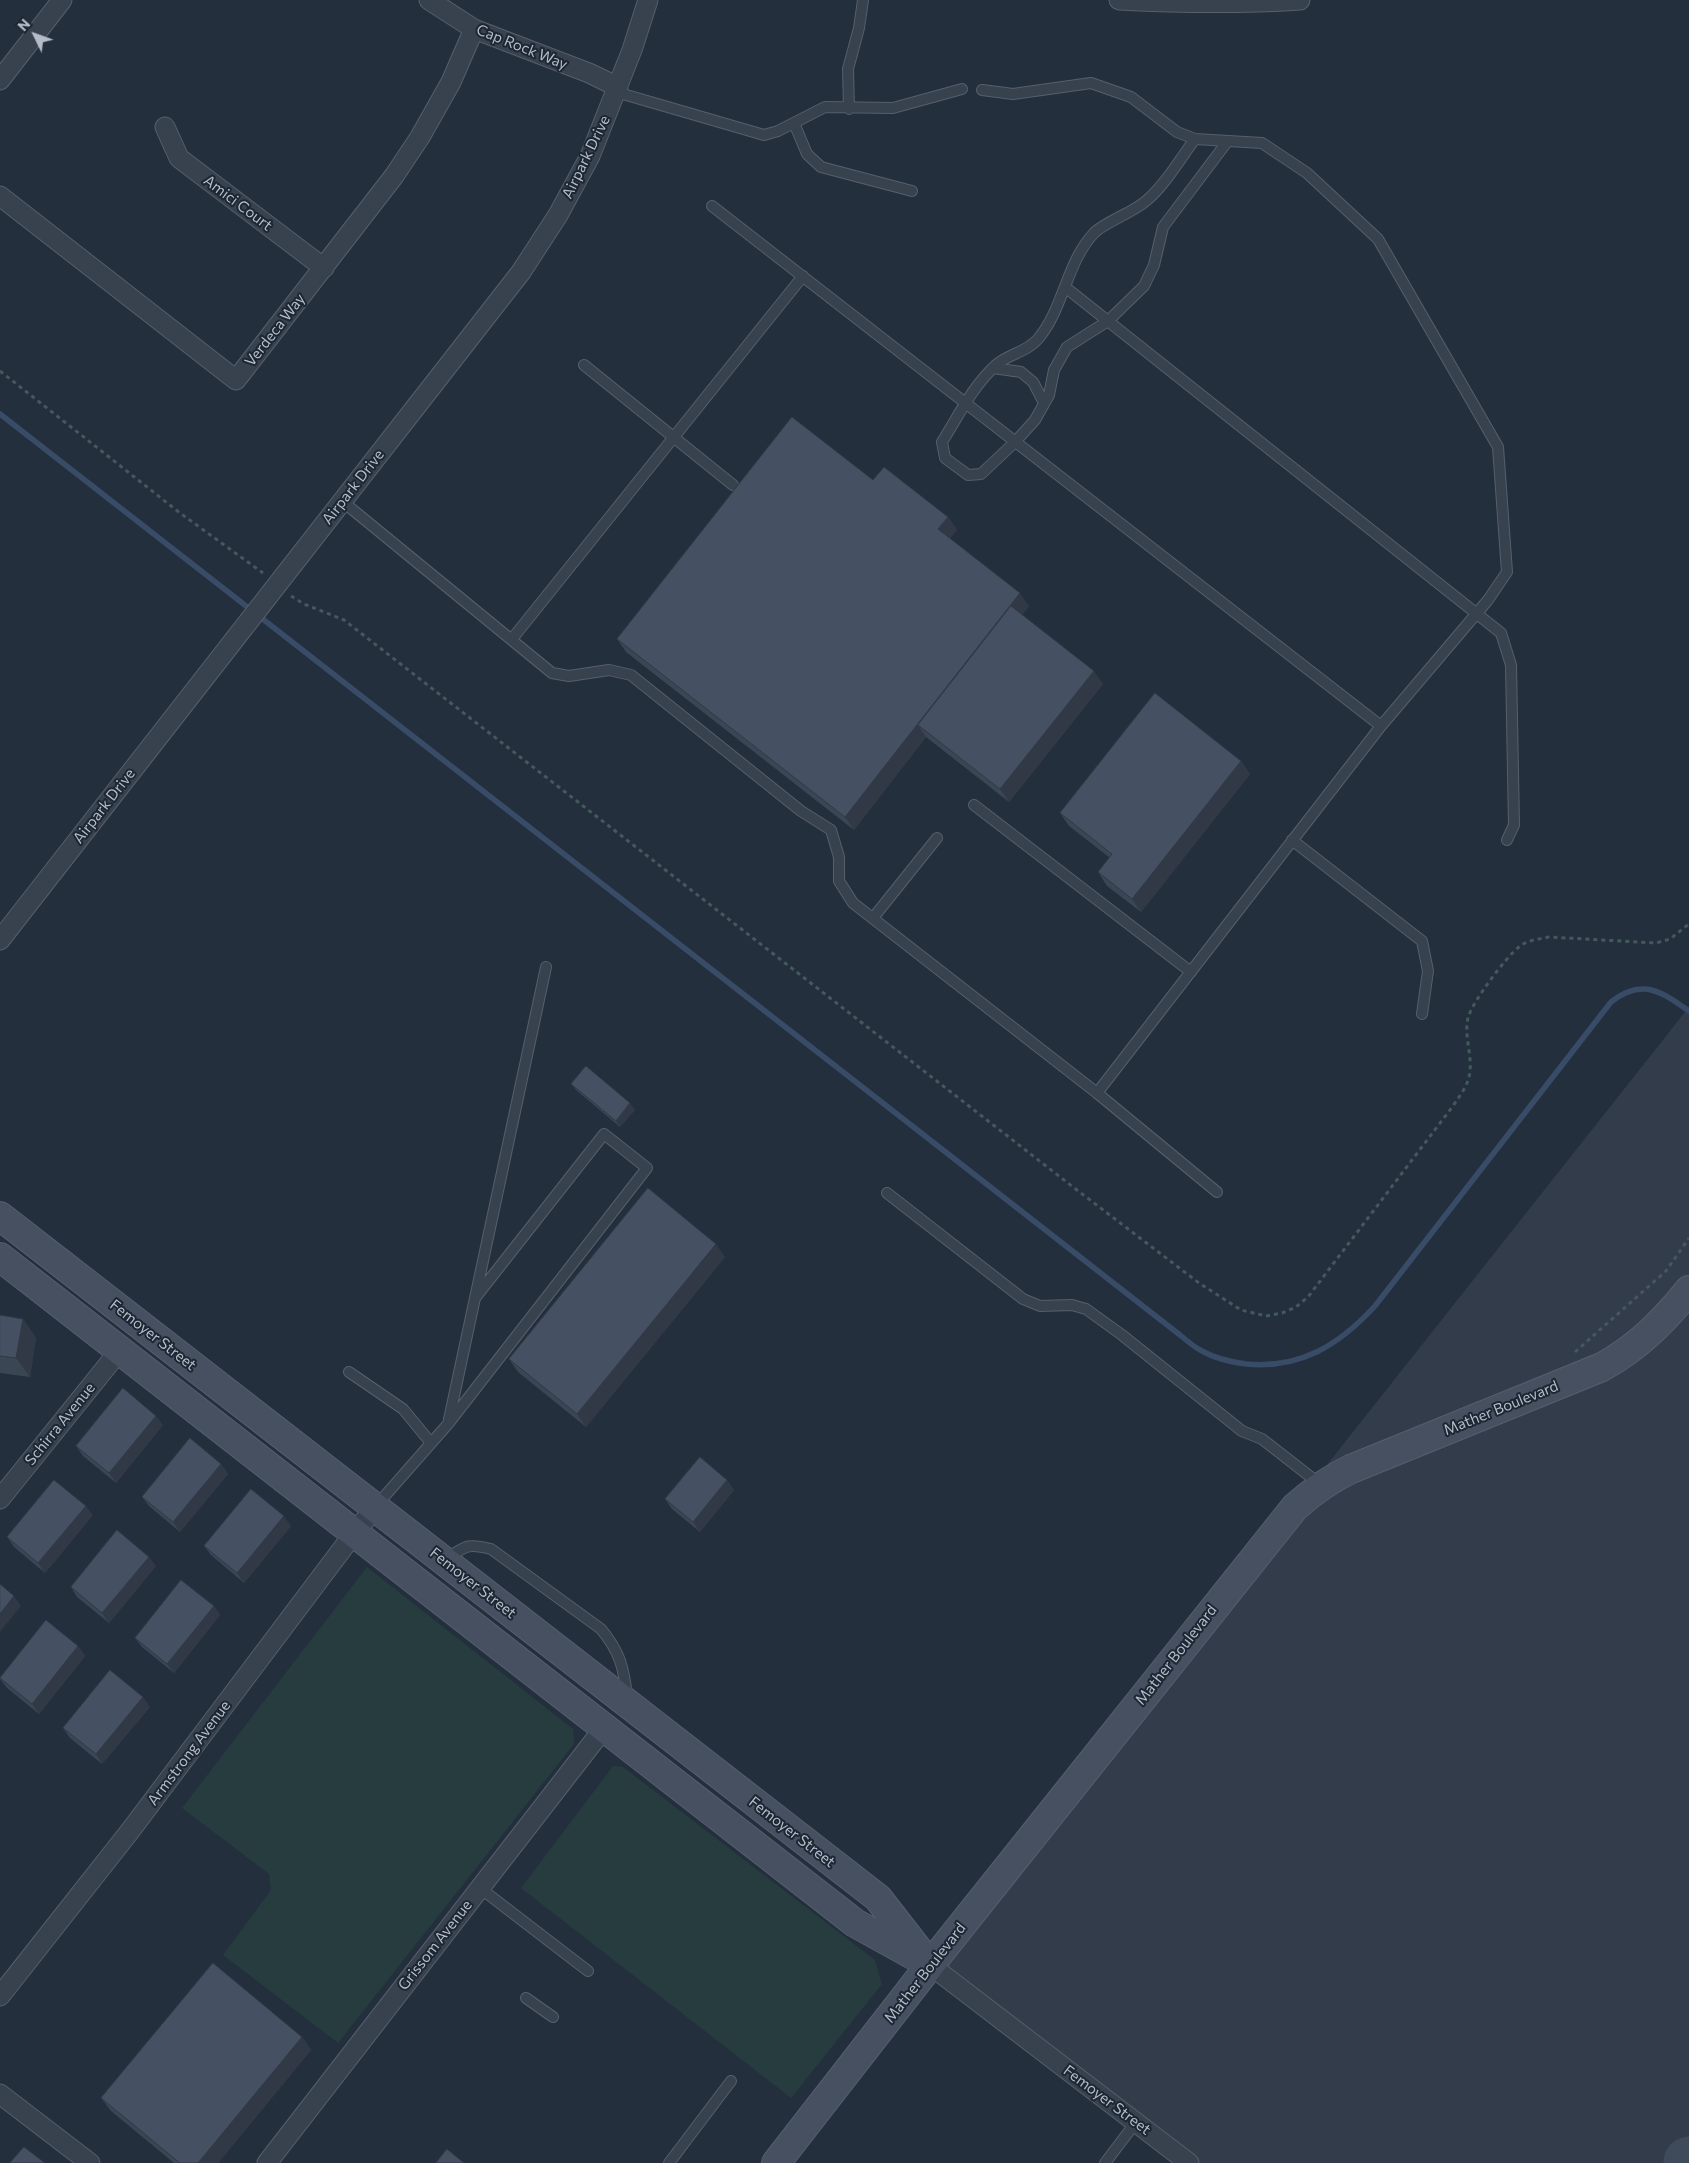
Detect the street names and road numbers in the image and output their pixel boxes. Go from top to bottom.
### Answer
street label: Cap Rock Way [474,21,570,73]
street label: Airpark Drive [558,113,614,201]
street label: Amici Court [200,171,276,235]
street label: Verdeca Way [241,290,309,370]
street label: Airpark Drive [318,446,388,528]
street label: Airpark Drive [69,765,139,847]
street label: Femoyer Street [106,1296,200,1374]
street label: Mather Boulevard [1441,1377,1561,1439]
street label: Schirra Avenue [21,1379,99,1469]
street label: Femoyer Street [426,1544,520,1622]
street label: Mather Boulevard [1131,1601,1221,1709]
street label: Armstrong Avenue [144,1697,234,1809]
street label: Femoyer Street [745,1793,839,1871]
street label: Grissom Avenue [394,1896,476,1994]
street label: Mather Boulevard [880,1919,970,2027]
street label: Femoyer Street [1060,2061,1154,2139]

